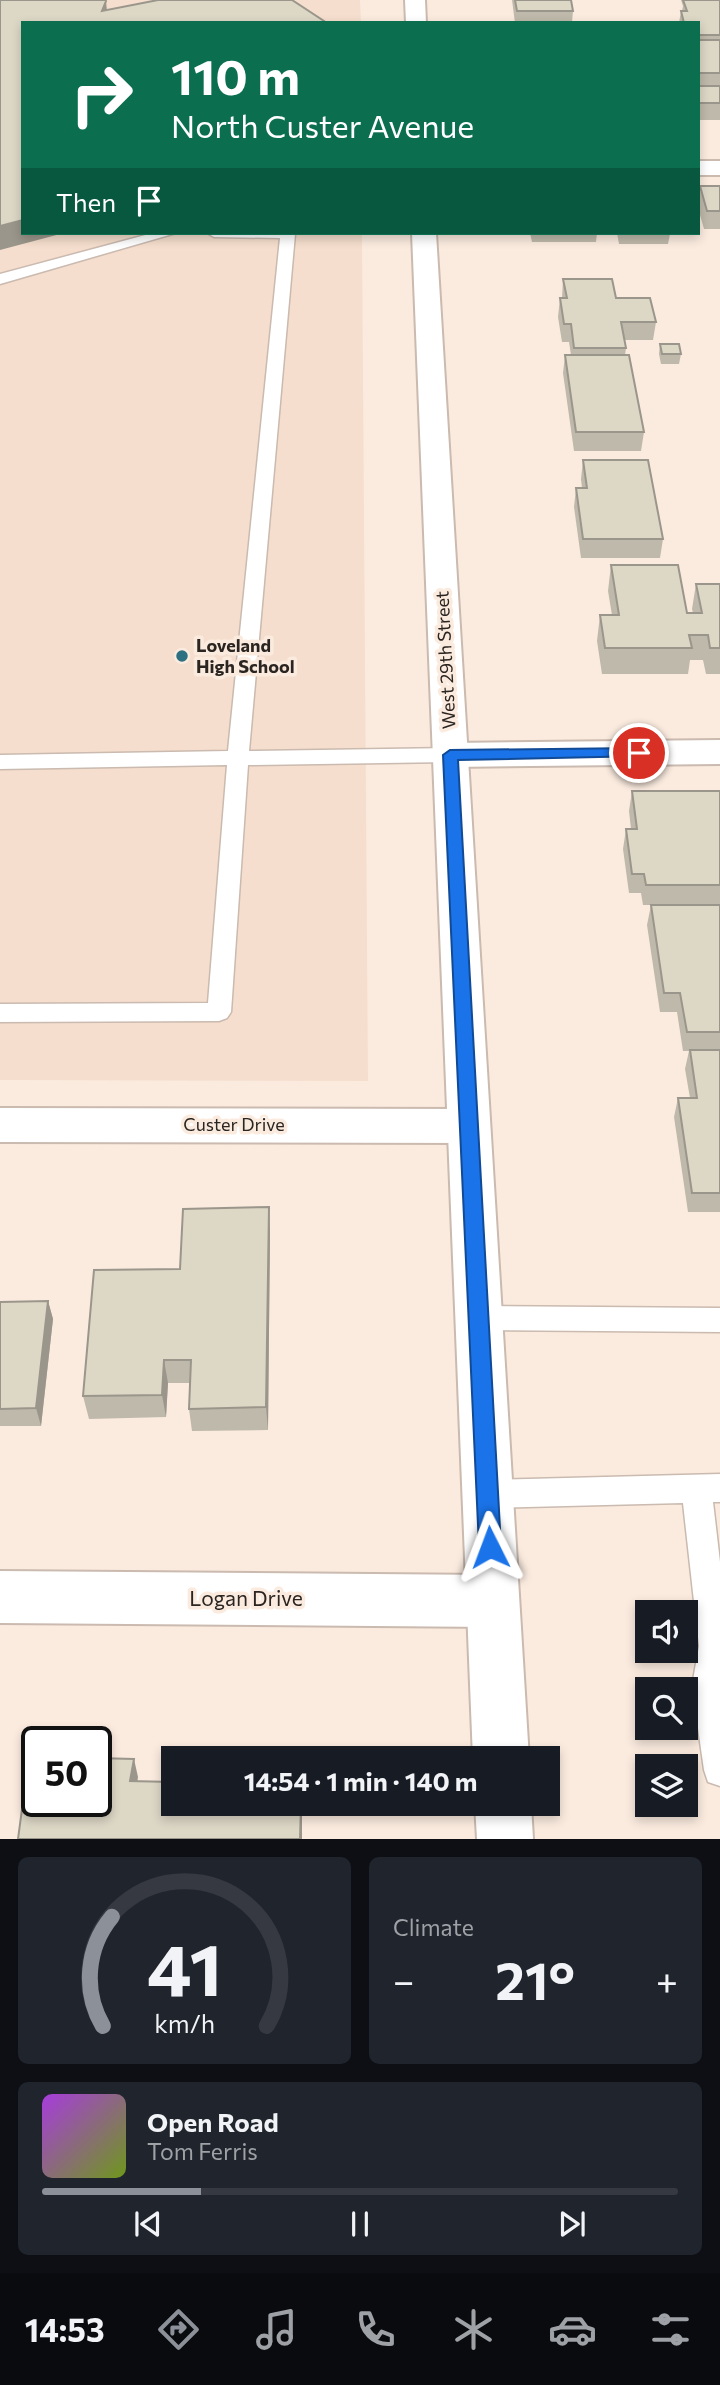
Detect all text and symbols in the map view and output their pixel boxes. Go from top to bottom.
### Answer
text: 110 m [171,45,300,105]
icon: right [56,49,147,140]
text: North Custer Avenue [171,105,474,145]
icon: arrive [130,182,168,220]
text: Then [56,186,116,217]
street label: West 29th Street [430,590,460,730]
place label: Loveland High School [196,634,295,677]
marker: Loveland High School [174,648,190,664]
pin [609,723,669,783]
icon: arrive [620,734,658,772]
street label: Custer Drive [183,1113,285,1135]
position arrow [453,1510,527,1584]
street label: Logan Drive [189,1585,303,1610]
map controls [635,1600,698,1817]
button: sound [635,1600,698,1663]
button: search [635,1677,698,1740]
speed limit sign: 50 [21,1726,112,1817]
button: layers [635,1754,698,1817]
text: 14:54 · 1 min · 140 m [244,1765,477,1796]
text: Climate [393,1913,474,1941]
text: 41 [147,1923,222,2012]
text: 21° [495,1947,575,2011]
text: − [393,1956,415,2003]
text: + [656,1956,678,2003]
text: km/h [154,2008,215,2038]
text: Open Road [147,2106,279,2137]
text: Tom Ferris [147,2137,258,2165]
icon: previous [129,2205,167,2243]
icon: pause [341,2205,379,2243]
icon: next [553,2205,591,2243]
icon: directions [154,2305,203,2354]
icon: music [252,2305,301,2354]
icon: phone [351,2305,400,2354]
icon: climate [449,2305,498,2354]
icon: car [548,2305,597,2354]
icon: filters [646,2305,695,2354]
text: 14:53 [25,2309,105,2349]

